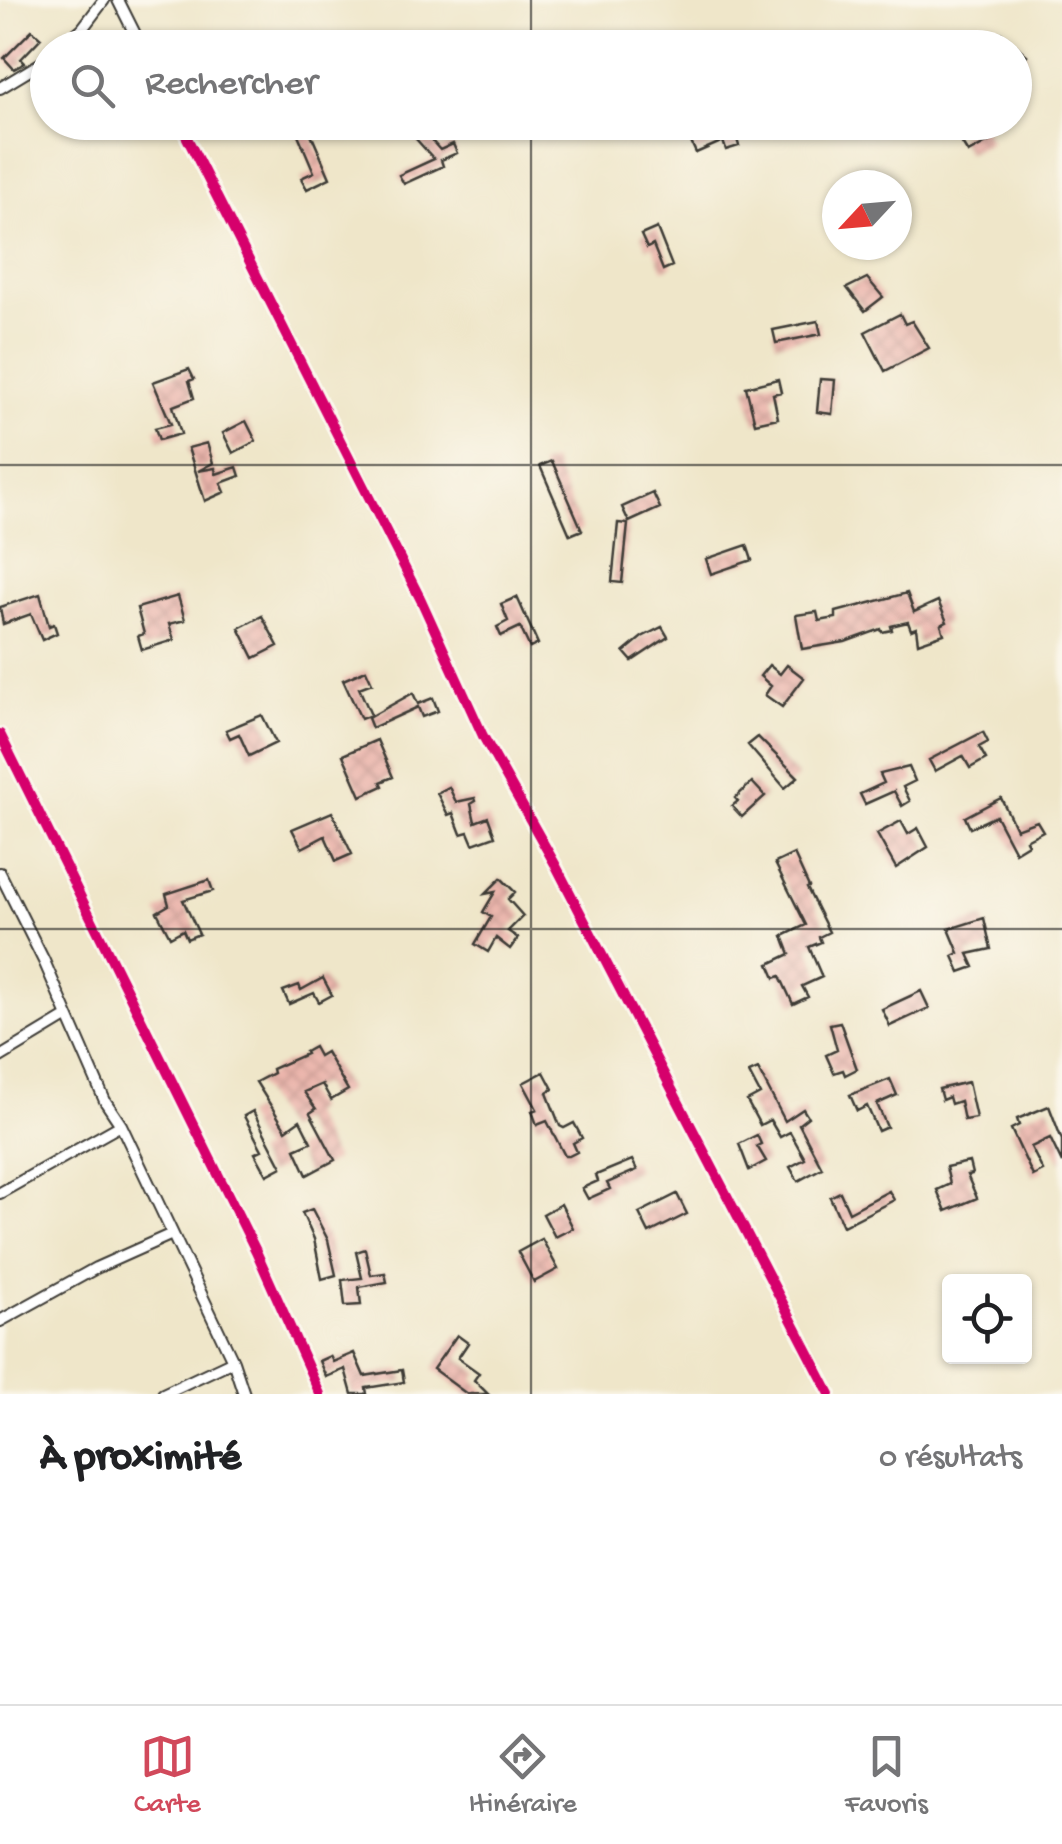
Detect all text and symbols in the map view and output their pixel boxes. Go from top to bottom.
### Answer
search box [30,30,1032,140]
icon: search [65,58,120,113]
text: Rechercher [145,63,317,107]
north arrow [822,170,912,260]
map controls [942,1274,1032,1364]
button: locate [942,1274,1032,1364]
text: À proximité [40,1435,241,1484]
text: 0 résultats [879,1440,1022,1478]
tab: Carte [134,1729,201,1822]
tab: Itinéraire [469,1729,577,1822]
tab: Favoris [845,1729,928,1822]

